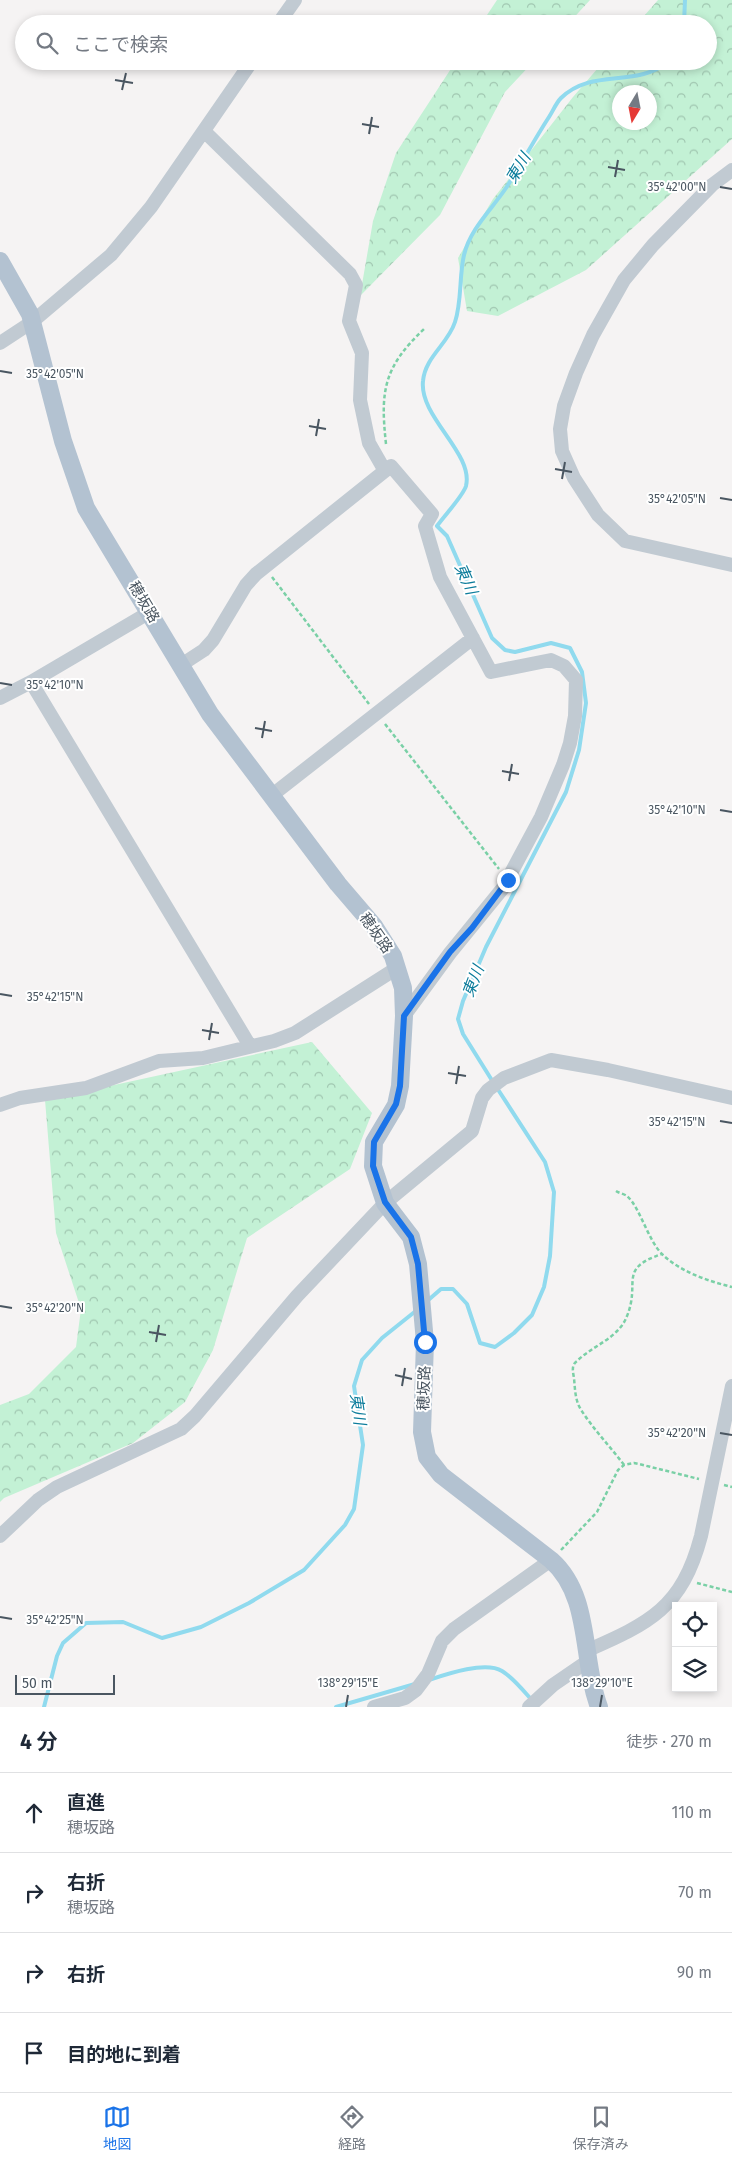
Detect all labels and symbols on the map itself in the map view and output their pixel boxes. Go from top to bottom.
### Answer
north arrow [612,85,657,130]
water label: 東川 [502,148,535,187]
text: 35°42'00"N [647,180,707,194]
text: 35°42'05"N [26,367,84,381]
text: 35°42'05"N [648,492,706,506]
water label: 東川 [451,561,482,599]
street label: 穂坂路 [125,578,163,626]
text: 35°42'10"N [26,678,84,692]
text: 35°42'10"N [648,803,706,817]
route end [497,869,520,892]
street label: 穂坂路 [356,909,396,957]
water label: 東川 [458,961,488,999]
text: 35°42'15"N [27,990,83,1004]
text: 35°42'15"N [649,1115,705,1129]
text: 35°42'20"N [26,1301,84,1315]
route start [414,1331,437,1354]
street label: 穂坂路 [414,1365,434,1411]
water label: 東川 [346,1392,370,1428]
text: 35°42'20"N [648,1426,706,1440]
text: 35°42'25"N [26,1613,84,1627]
scale bar [15,1672,115,1695]
text: 138°29'15"E [318,1676,378,1690]
text: 138°29'10"E [571,1676,633,1690]

